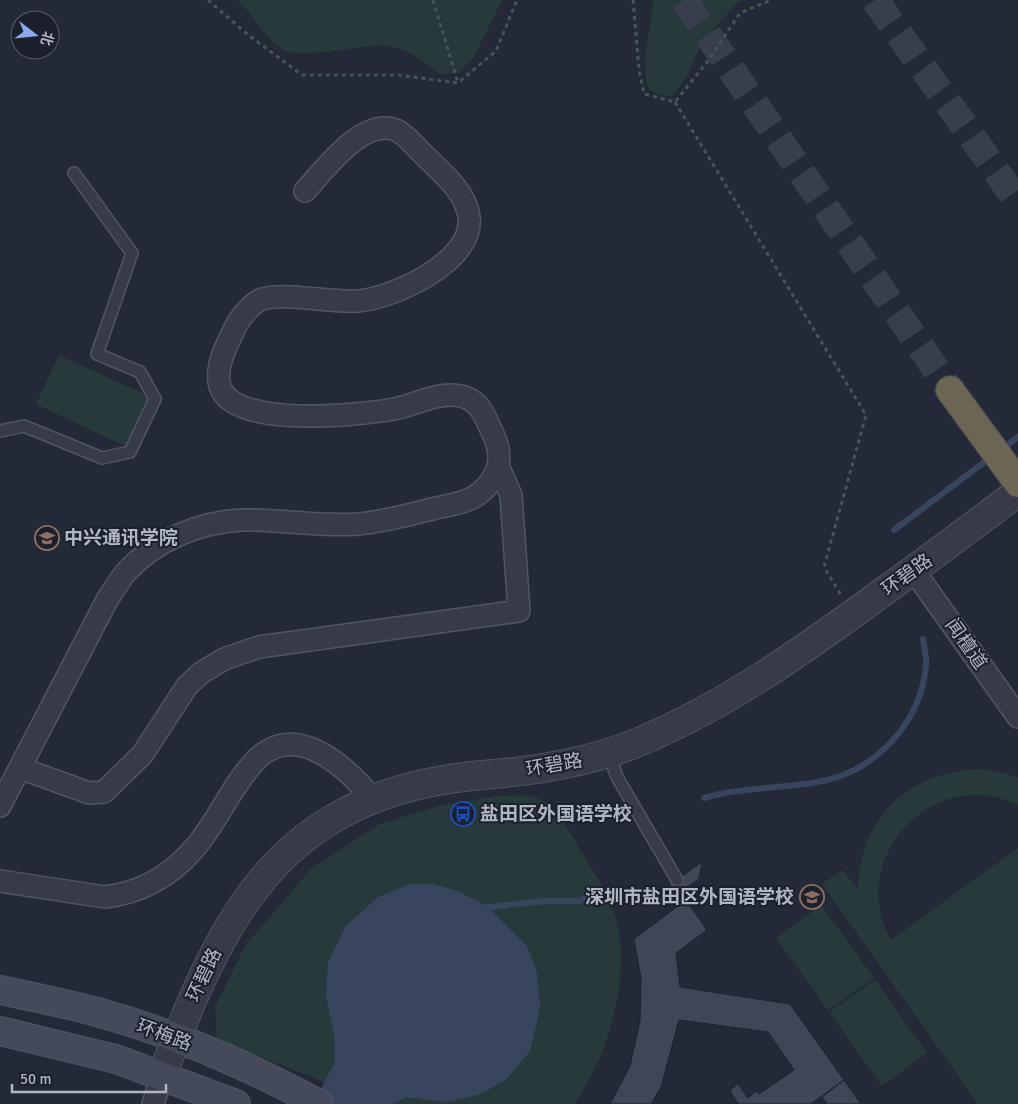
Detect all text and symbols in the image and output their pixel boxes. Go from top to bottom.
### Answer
north arrow [10,10,60,60]
text: 北 [37,29,57,48]
school or university icon: 中兴通讯学院 [34,525,60,551]
place label: 中兴通讯学院 [64,526,178,550]
street label: 环碧路 [877,549,937,601]
street label: 闻檀道 [940,614,992,674]
street label: 环碧路 [524,748,584,782]
bus stop icon: 盐田区外国语学校 [450,801,476,827]
place label: 盐田区外国语学校 [480,802,632,826]
school or university icon: 深圳市盐田区外国语学校 [799,884,825,910]
place label: 深圳市盐田区外国语学校 [585,885,794,909]
street label: 环碧路 [181,944,227,1006]
street label: 环梅路 [133,1014,195,1056]
scale bar [12,1062,166,1094]
text: 50 m [20,1070,51,1088]

